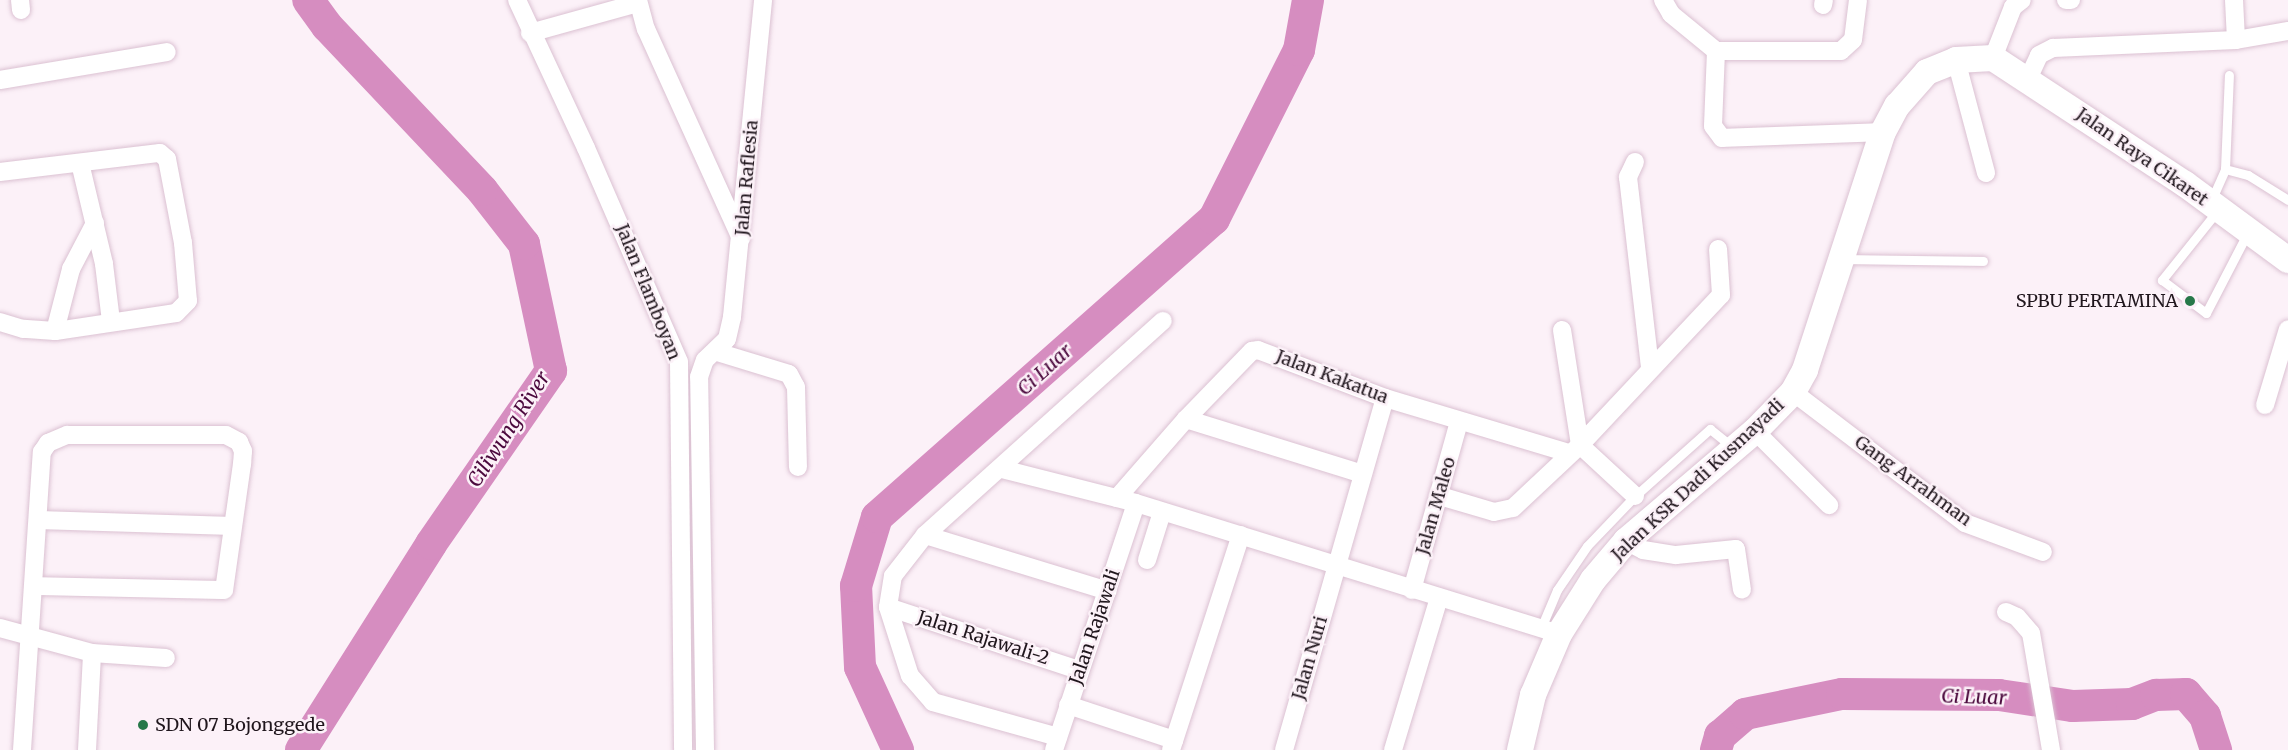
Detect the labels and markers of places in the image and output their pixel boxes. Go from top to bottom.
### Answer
place label: SPBU PERTAMINA [2016,290,2178,312]
marker: SPBU PERTAMINA [2183,294,2197,308]
place label: SDN 07 Bojonggede [155,714,325,736]
marker: SDN 07 Bojonggede [136,718,150,732]

